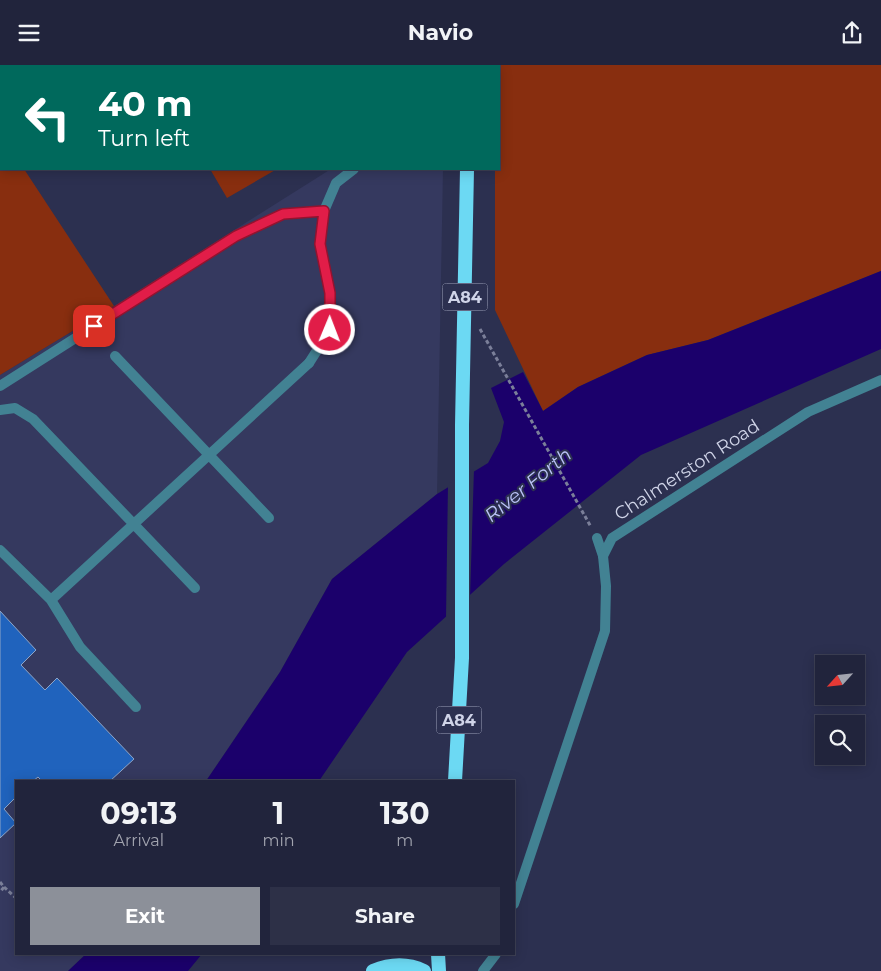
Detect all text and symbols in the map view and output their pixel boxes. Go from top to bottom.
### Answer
icon: menu [15,19,43,47]
text: Navio [408,19,473,46]
icon: share [838,19,866,47]
text: 40 m [98,82,193,125]
icon: left [15,85,80,150]
text: Turn left [98,125,190,152]
road number: A84 [442,283,488,311]
position arrow [303,303,355,355]
pin [73,305,115,347]
icon: arrive [80,312,108,340]
street label: Chalmerston Road [610,415,764,525]
water label: River Forth [480,443,576,527]
north arrow [815,655,865,705]
map controls [815,655,865,765]
road number: A84 [436,707,482,733]
button: search [815,715,865,765]
text: 09:13 [100,795,177,832]
text: 1 [273,795,284,832]
text: 130 [380,795,430,832]
text: Arrival [113,831,164,850]
text: min [262,831,295,850]
text: m [396,831,413,850]
button: Exit [30,887,260,945]
button: Share [270,887,500,945]

